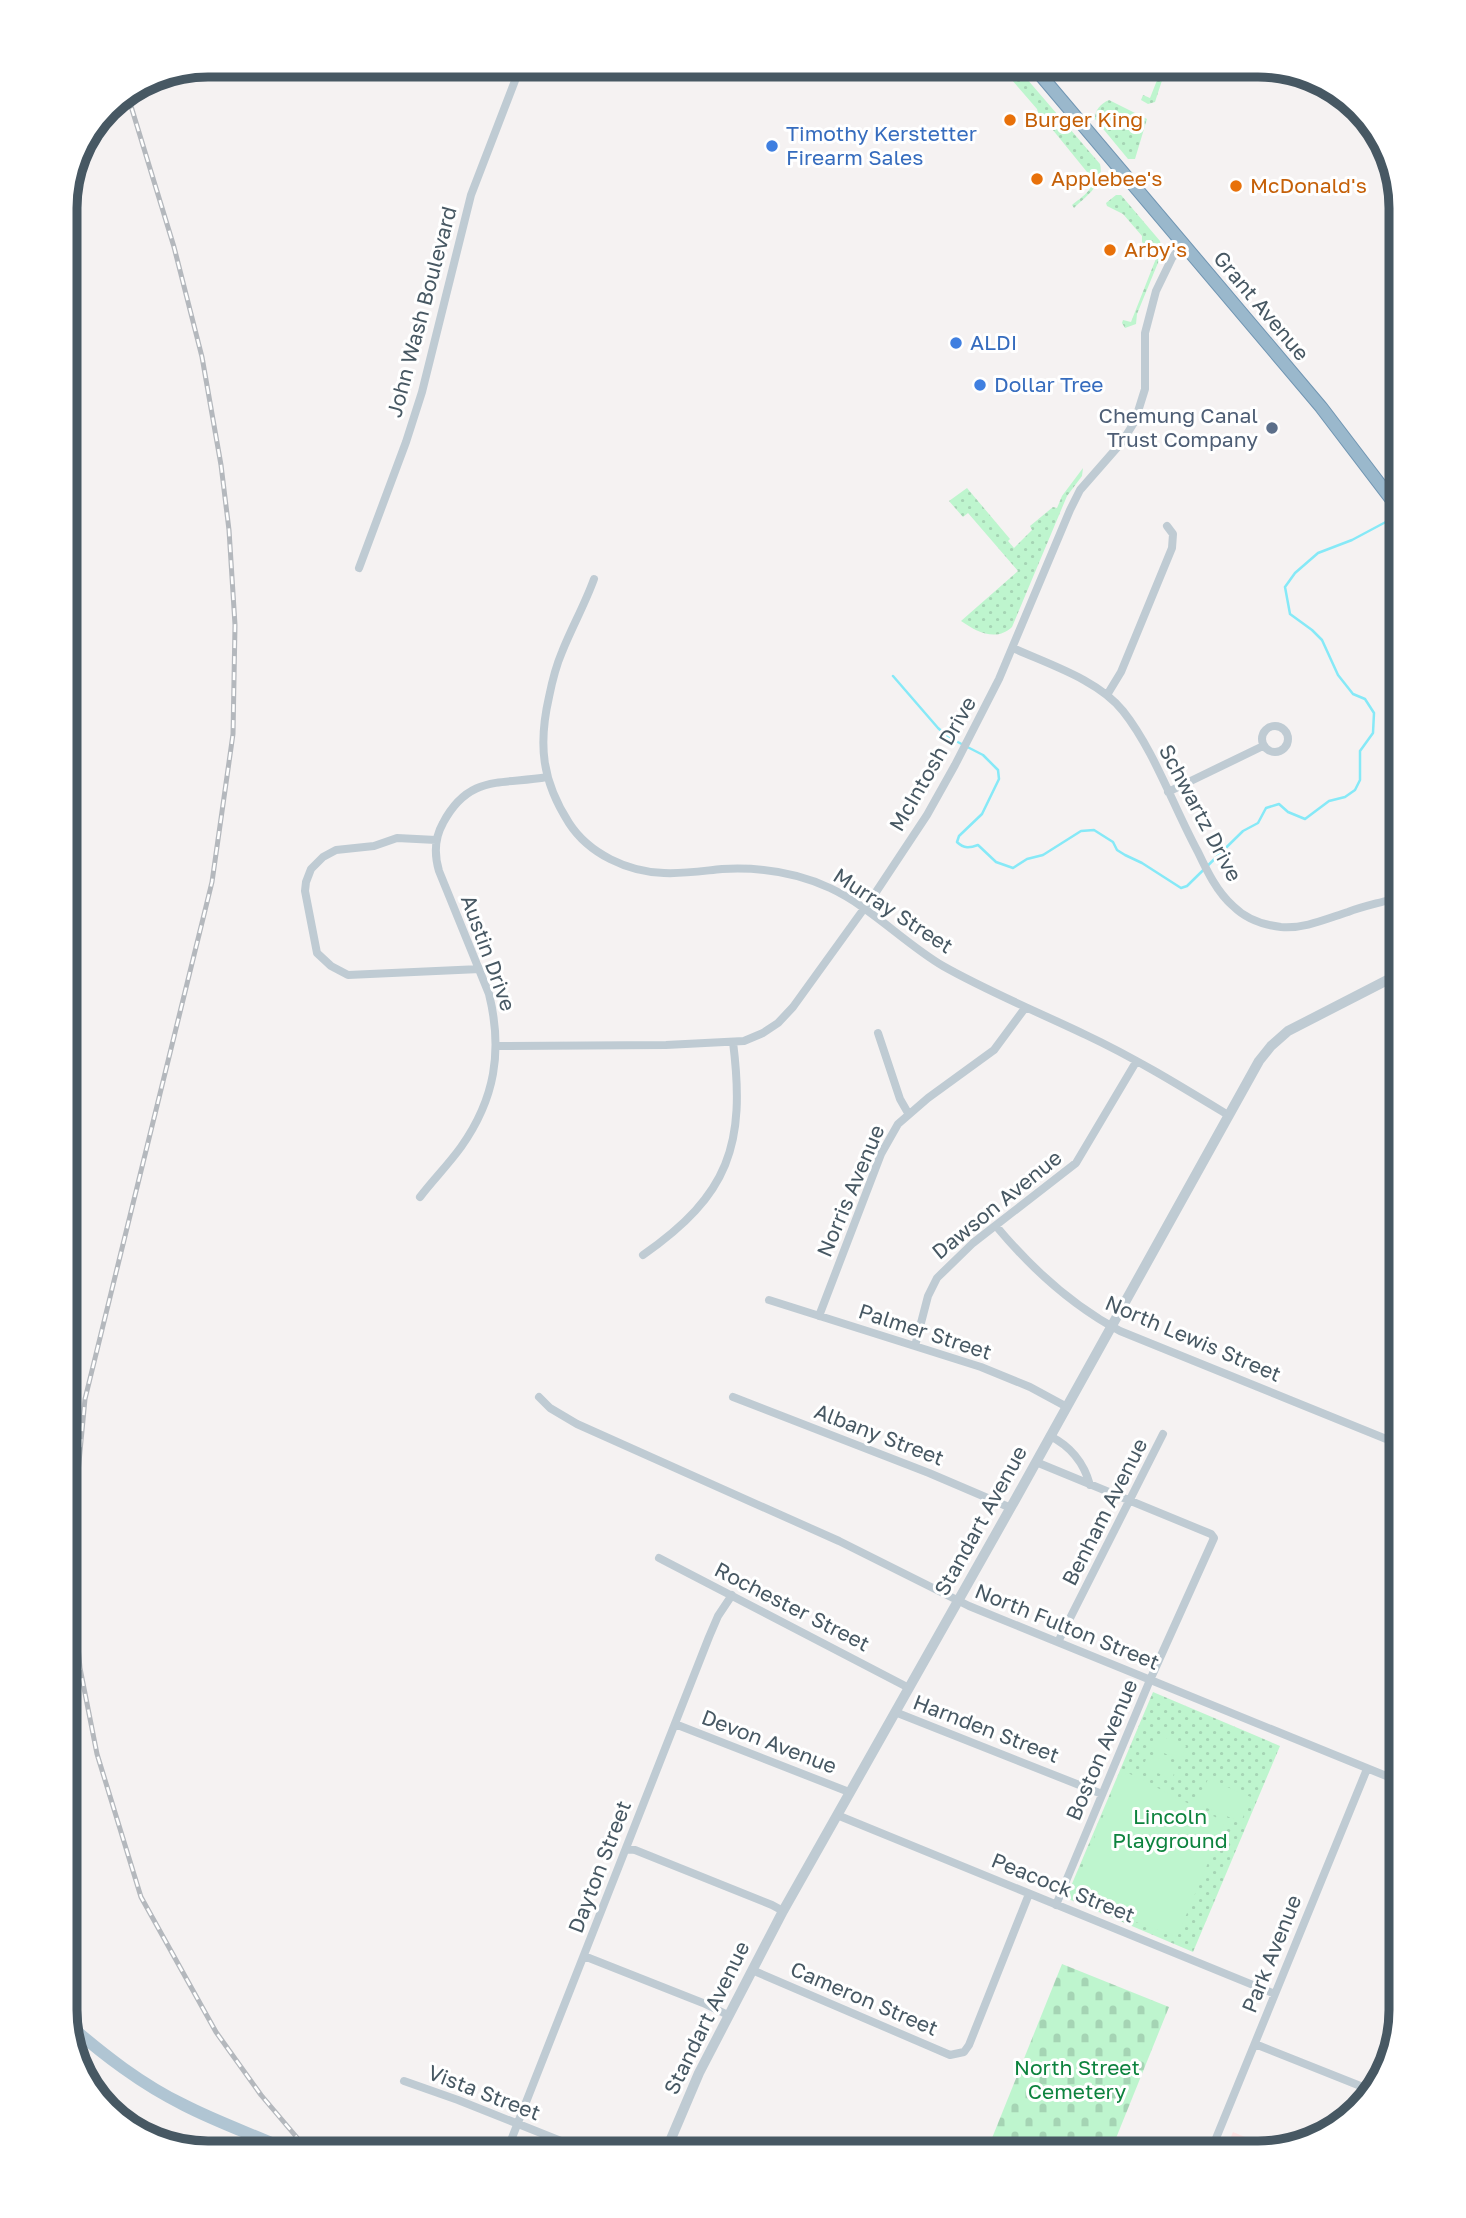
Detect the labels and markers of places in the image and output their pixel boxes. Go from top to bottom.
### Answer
place label: Burger King [1024,106,1143,132]
marker: Burger King [1002,112,1018,128]
place label: Timothy Kerstetter Firearm Sales [786,120,977,170]
marker: Timothy Kerstetter Firearm Sales [764,138,780,154]
place label: Applebee's [1051,165,1162,191]
marker: Applebee's [1029,171,1045,187]
place label: McDonald's [1250,172,1367,198]
marker: McDonald's [1228,178,1244,194]
place label: Arby's [1124,236,1187,262]
marker: Arby's [1102,242,1118,258]
place label: ALDI [970,329,1017,355]
marker: ALDI [948,335,964,351]
place label: Dollar Tree [994,371,1104,397]
marker: Dollar Tree [972,377,988,393]
place label: Chemung Canal Trust Company [1099,402,1258,452]
marker: Chemung Canal Trust Company [1264,420,1280,436]

